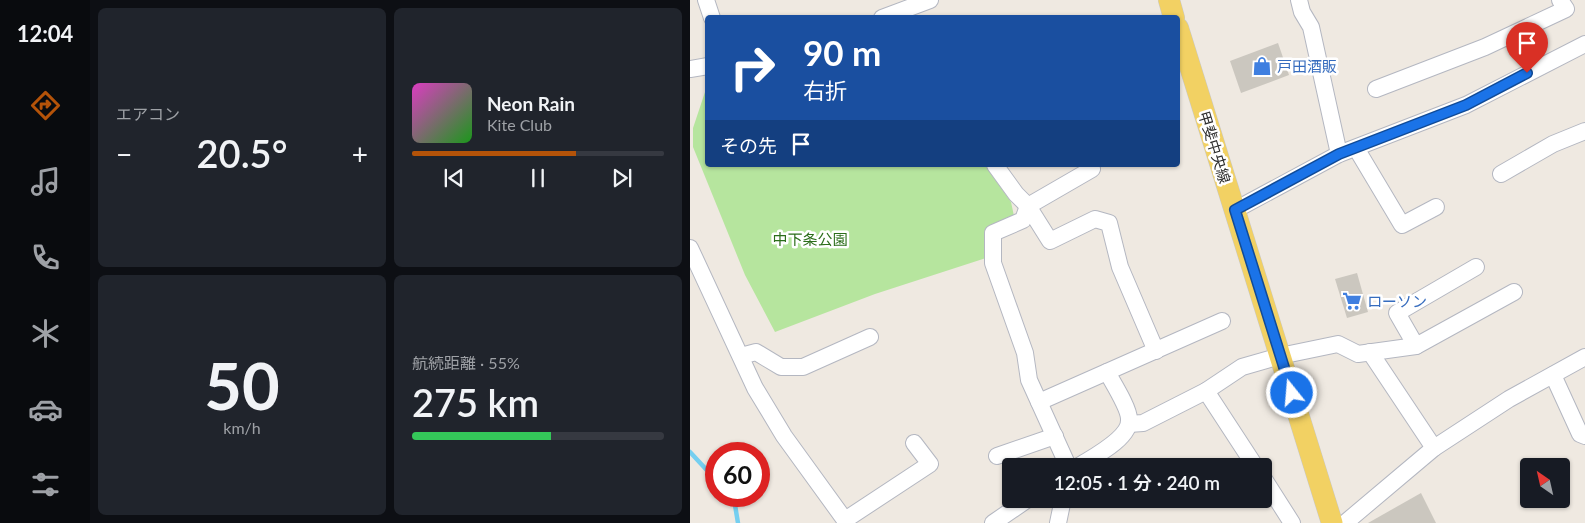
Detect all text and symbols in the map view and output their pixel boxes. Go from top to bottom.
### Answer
text: 12:04 [17,20,73,47]
pin [1506,22,1548,73]
icon: arrive [1513,29,1541,57]
text: 90 m [803,31,881,73]
icon: right [720,35,785,100]
shop icon: 戸田酒販 [1251,55,1273,77]
place label: 戸田酒販 [1277,57,1337,75]
text: 右折 [803,77,847,104]
icon: directions [28,88,63,123]
text: Neon Rain [487,92,575,115]
text: エアコン [116,104,180,123]
street label: 甲斐中央線 [1195,108,1235,186]
text: Kite Club [487,115,552,134]
text: 20.5° [197,130,287,176]
icon: arrive [787,130,815,158]
text: その先 [720,134,777,157]
text: − [116,137,132,171]
text: + [352,137,368,171]
icon: music [28,164,63,199]
icon: previous [440,164,468,192]
icon: pause [524,164,552,192]
icon: next [608,164,636,192]
park label: 中下条公園 [772,230,848,248]
icon: phone [28,240,63,275]
supermarket icon: ローソン [1341,290,1363,312]
place label: ローソン [1367,292,1427,310]
icon: climate [28,316,63,351]
text: 50 [204,346,280,424]
text: 航続距離 · 55% [412,353,520,372]
position arrow [1265,366,1317,418]
text: 275 km [412,379,539,425]
icon: car [28,392,63,427]
text: km/h [223,418,261,437]
speed limit sign: 60 [705,442,770,507]
north arrow [1520,458,1570,508]
map controls [1520,458,1570,508]
icon: filters [28,467,63,502]
text: 12:05 · 1 分 · 240 m [1054,471,1220,494]

